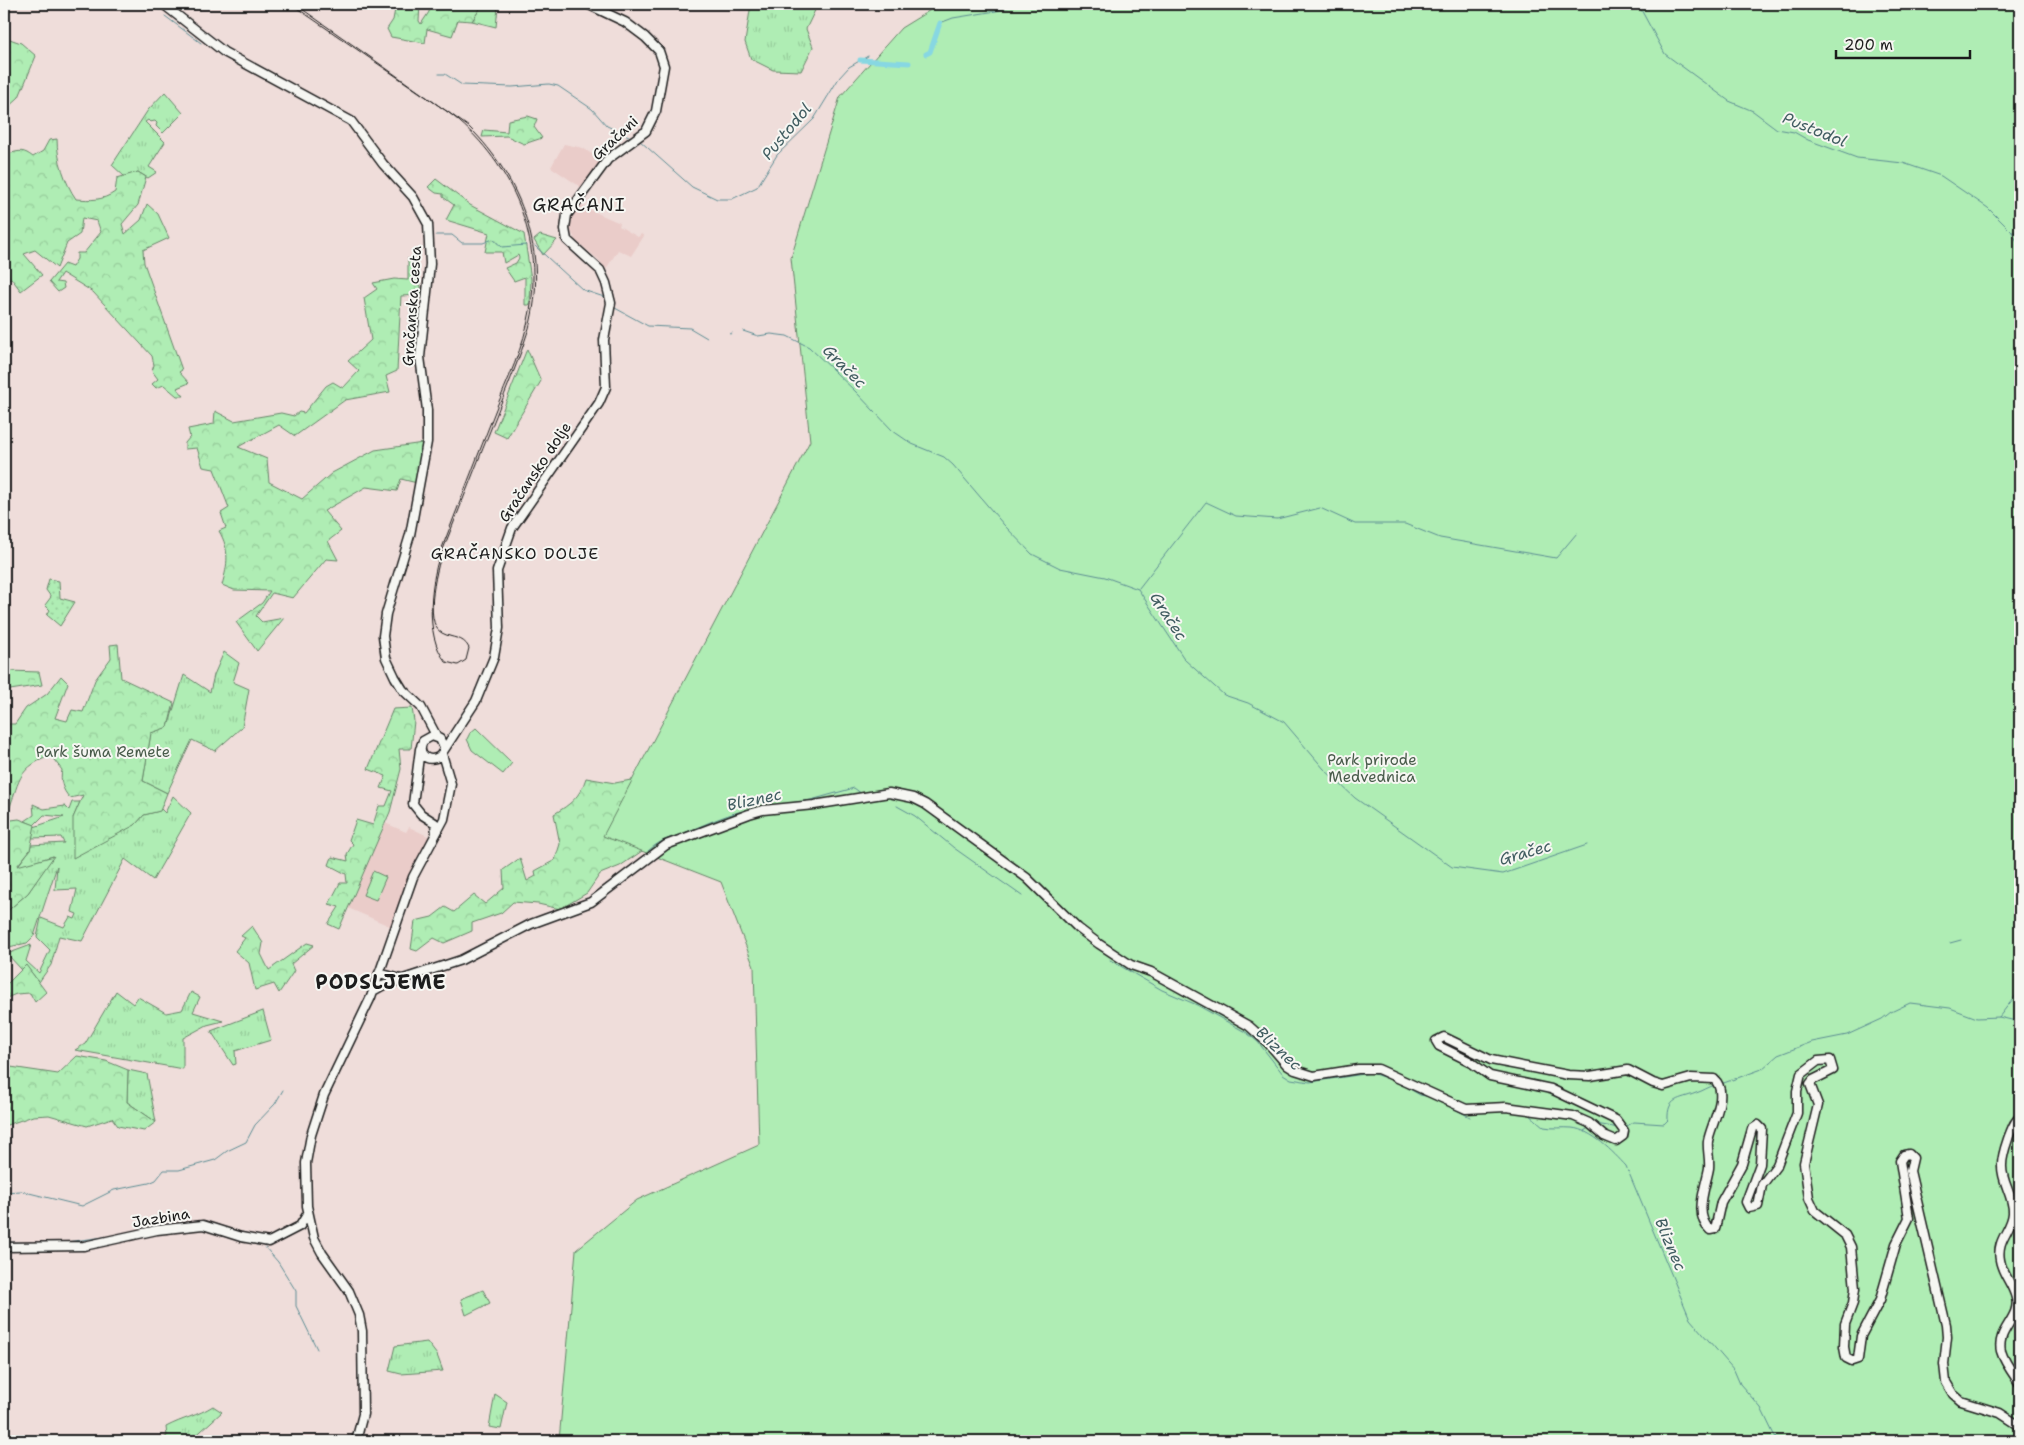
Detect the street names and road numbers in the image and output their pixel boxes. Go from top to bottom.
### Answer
street label: Gračani [587,111,643,165]
street label: Gračanska cesta [398,245,426,367]
street label: Gračansko dolje [494,418,576,526]
street label: Jazbina [131,1203,192,1232]

